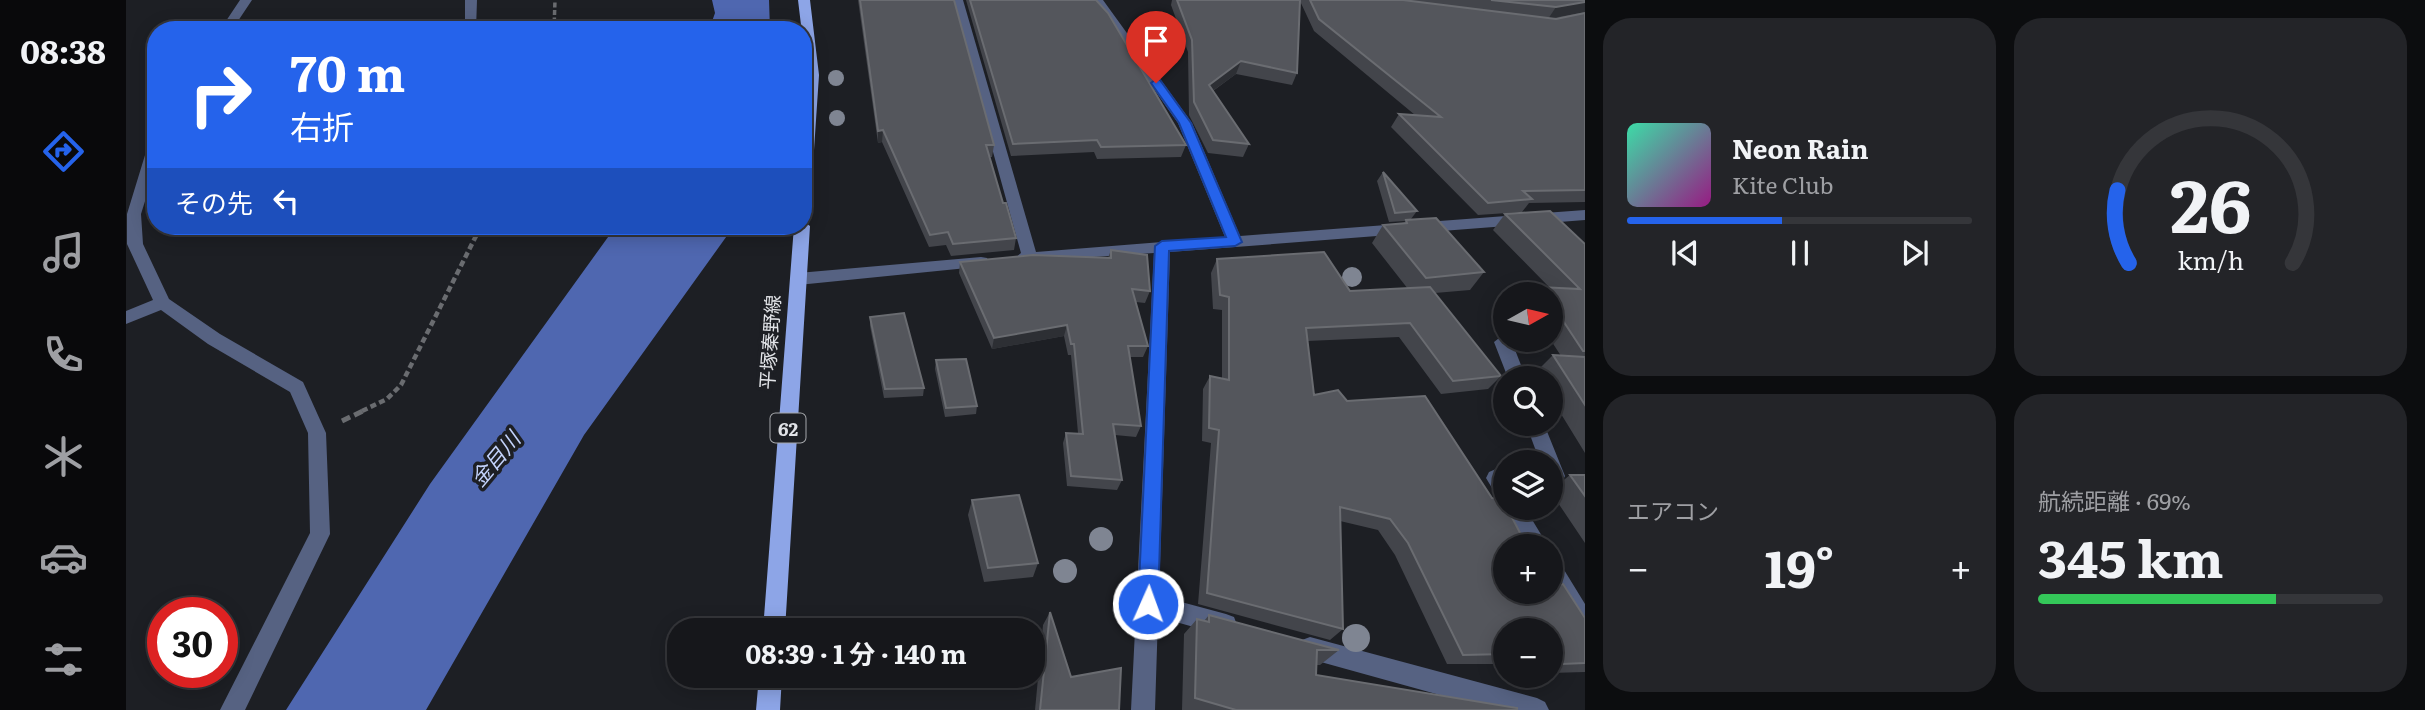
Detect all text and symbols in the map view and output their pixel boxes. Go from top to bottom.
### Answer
pin [1126,11,1186,83]
icon: arrive [1137,22,1175,60]
text: 08:38 [20,26,106,74]
text: 70 m [290,34,405,107]
icon: right [175,49,266,140]
text: 右折 [290,101,354,149]
icon: directions [39,127,88,176]
text: Neon Rain [1732,128,1869,167]
text: 26 [2170,148,2251,256]
text: Kite Club [1732,167,1833,201]
text: その先 [175,182,253,221]
icon: left [267,182,305,220]
icon: music [39,228,88,277]
icon: previous [1666,234,1704,272]
icon: pause [1781,234,1819,272]
icon: next [1896,234,1934,272]
text: km/h [2177,241,2244,278]
north arrow [1493,282,1563,352]
map controls [1493,282,1563,688]
street label: 平塚秦野線 [752,294,786,390]
icon: phone [39,330,88,379]
button: search [1493,366,1563,436]
road number: 62 [770,414,806,442]
water label: 金目川 [462,422,527,492]
icon: climate [39,432,88,481]
button: layers [1493,450,1563,520]
text: 航続距離 · 69% [2038,483,2191,517]
text: エアコン [1627,493,1719,527]
text: 345 km [2038,517,2224,594]
text: 19° [1765,527,1834,604]
icon: car [39,533,88,582]
button: + [1493,534,1563,604]
text: − [1627,537,1649,594]
text: + [1950,537,1972,594]
position arrow [1111,567,1185,641]
speed limit sign: 30 [147,597,238,688]
button: − [1493,618,1563,688]
text: 08:39 · 1 分 · 140 m [745,633,967,672]
icon: filters [39,635,88,684]

